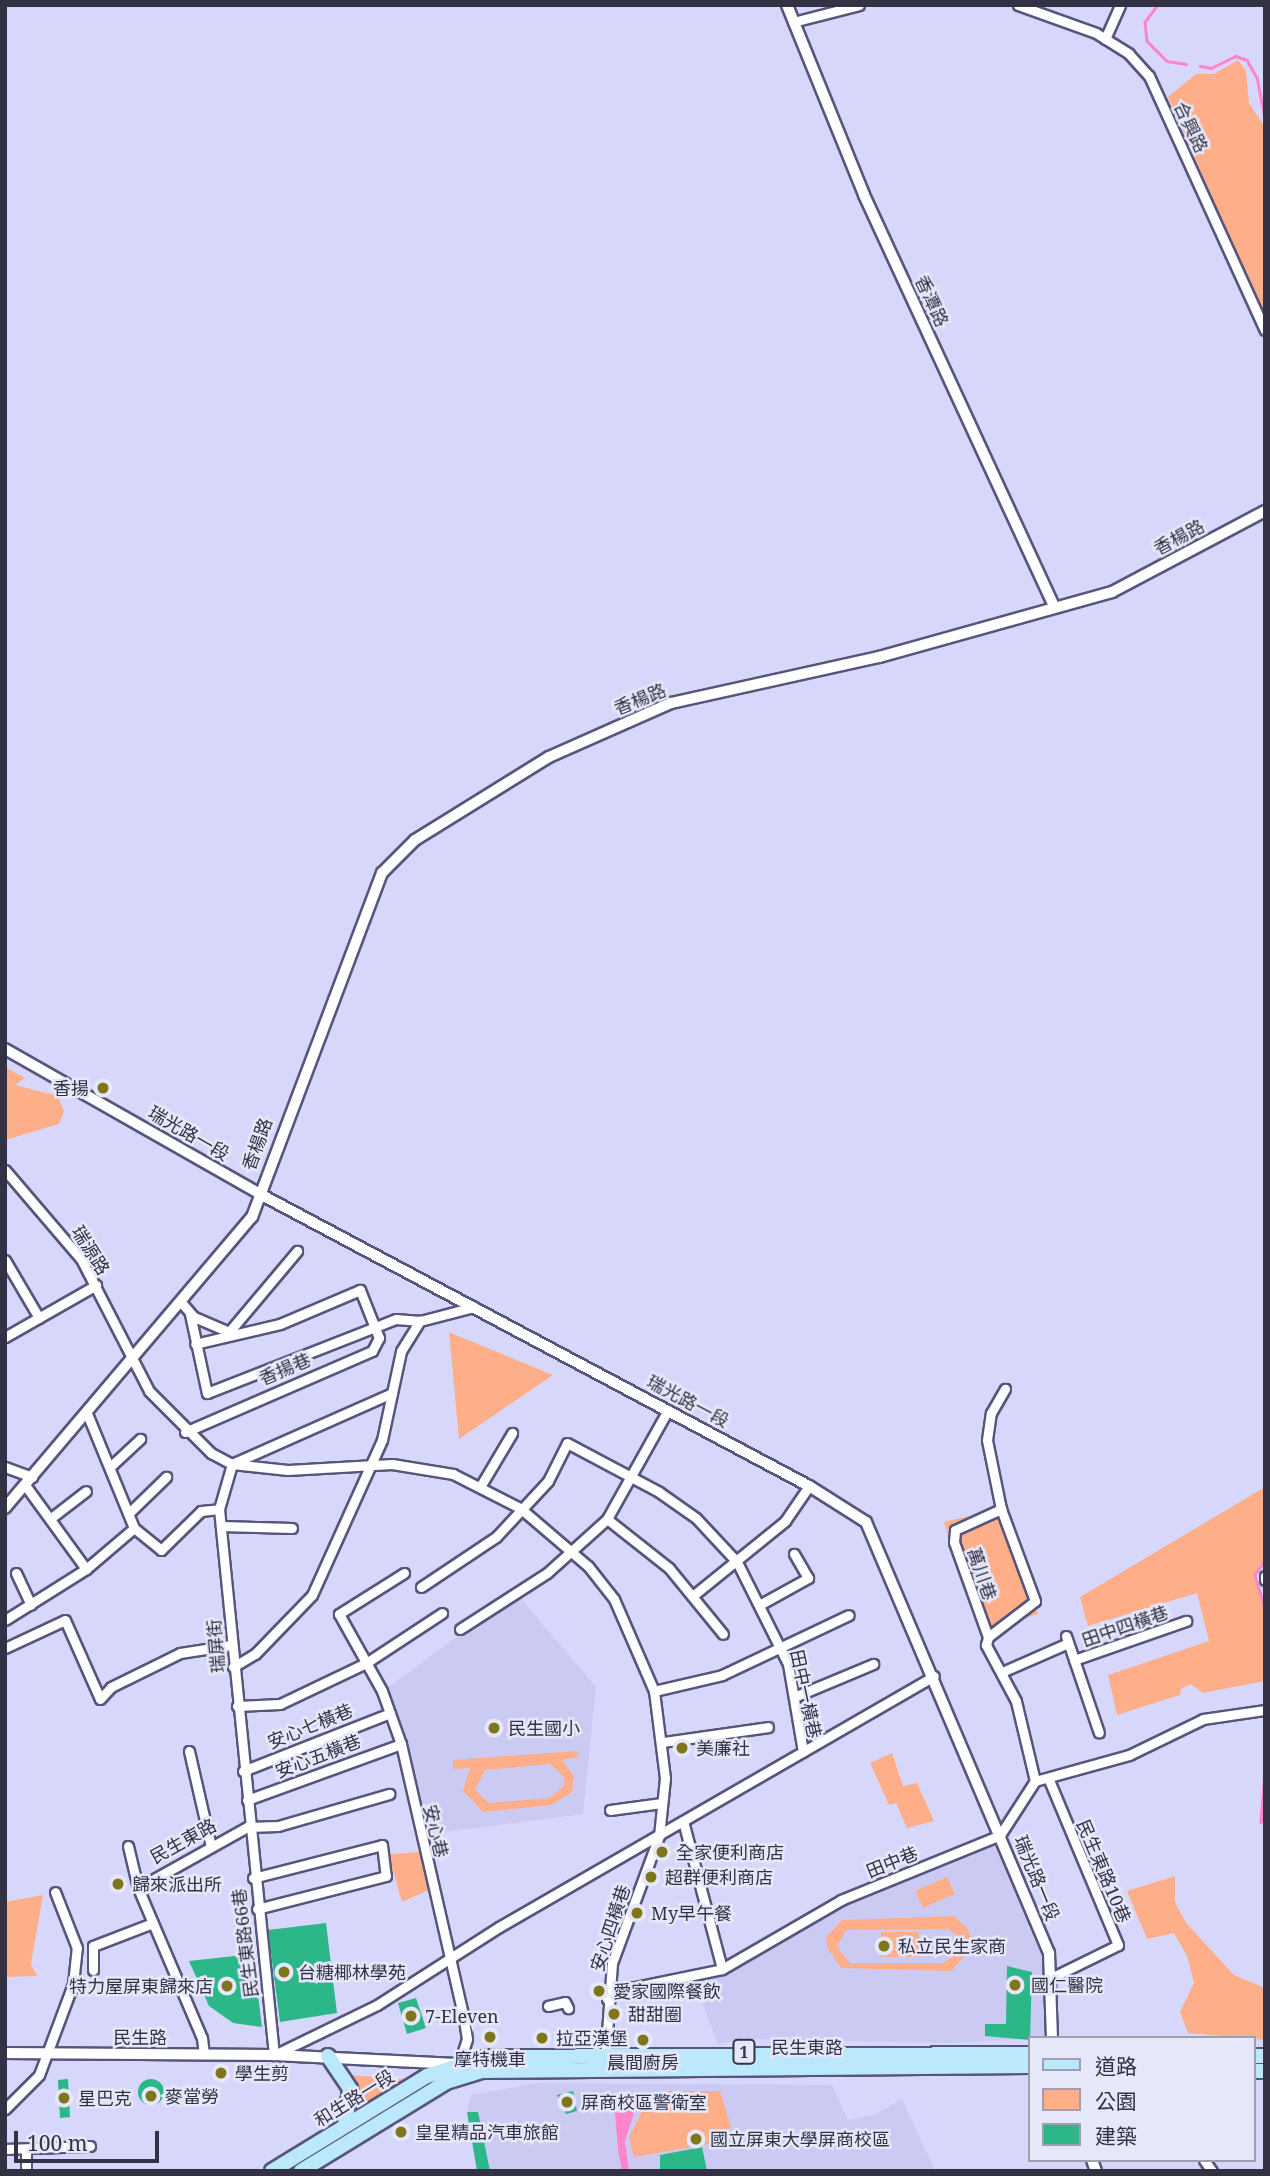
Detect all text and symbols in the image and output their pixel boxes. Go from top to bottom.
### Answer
street label: 合興路 [1169,98,1213,156]
street label: 香潭路 [911,272,953,330]
street label: 香楊路 [1150,515,1208,559]
street label: 香楊路 [611,679,669,719]
place label: 香揚 [53,1077,89,1099]
marker: 香揚 [95,1080,111,1096]
street label: 瑞光路一段 [145,1101,233,1165]
street label: 香楊路 [238,1115,276,1173]
street label: 瑞源路 [68,1221,114,1279]
street label: 香揚巷 [256,1349,314,1389]
street label: 瑞光路一段 [643,1370,733,1432]
street label: 萬川巷 [963,1545,1001,1603]
street label: 田中四橫巷 [1079,1601,1171,1651]
street label: 瑞屏街 [203,1618,229,1674]
street label: 田中一橫巷 [786,1648,826,1740]
street label: 安心七橫巷 [264,1699,356,1753]
place label: 民生國小 [508,1717,580,1739]
marker: 民生國小 [486,1720,502,1736]
street label: 安心五橫巷 [272,1730,364,1782]
place label: 美廉社 [696,1737,750,1759]
marker: 美廉社 [674,1740,690,1756]
street label: 安心巷 [419,1802,453,1860]
street label: 民生東路 [146,1814,220,1868]
street label: 民生東路10巷 [1073,1816,1135,1926]
street label: 瑞光路一段 [1010,1832,1064,1924]
place label: 全家便利商店 [676,1841,784,1863]
street label: 田中巷 [863,1842,921,1882]
marker: 全家便利商店 [654,1844,670,1860]
place label: 超群便利商店 [665,1866,773,1888]
marker: 超群便利商店 [643,1869,659,1885]
place label: 歸來派出所 [132,1873,222,1895]
marker: 歸來派出所 [110,1876,126,1892]
street label: 安心四橫巷 [586,1882,634,1974]
street label: 民生東路66巷 [228,1887,262,1999]
place label: My早午餐 [651,1902,732,1924]
marker: My早午餐 [629,1905,645,1921]
place label: 私立民生家商 [898,1935,1006,1957]
marker: 私立民生家商 [876,1938,892,1954]
place label: 台糖椰林學苑 [298,1961,406,1983]
marker: 台糖椰林學苑 [276,1964,292,1980]
place label: 國仁醫院 [1031,1974,1103,1996]
place label: 特力屋屏東歸來店 [69,1975,213,1997]
marker: 國仁醫院 [1005,1975,1025,1995]
marker: 特力屋屏東歸來店 [219,1978,235,1994]
place label: 愛家國際餐飲 [613,1980,721,2002]
marker: 愛家國際餐飲 [591,1983,607,1999]
place label: 甜甜圈 [628,2003,682,2025]
place label: 7-Eleven [425,2005,499,2027]
marker: 甜甜圈 [606,2006,622,2022]
marker: 7-Eleven [403,2008,419,2024]
street label: 民生路 [113,2026,167,2048]
place label: 拉亞漢堡 [556,2027,628,2049]
marker: 摩特機車 [482,2029,498,2045]
marker: 拉亞漢堡 [534,2030,550,2046]
marker: 晨間廚房 [635,2032,651,2048]
street label: 民生東路 [771,2036,843,2058]
legend [1028,2036,1256,2162]
road number: 1 [732,2040,756,2064]
place label: 摩特機車 [454,2048,526,2070]
place label: 晨間廚房 [607,2051,679,2073]
text: 道路 [1095,2052,1137,2080]
place label: 學生剪 [235,2062,289,2084]
marker: 學生剪 [213,2065,229,2081]
street label: 和生路一段 [310,2065,398,2131]
place label: 麥當勞 [165,2085,219,2107]
place label: 星巴克 [78,2087,132,2109]
text: 公園 [1095,2087,1137,2115]
marker: 麥當勞 [143,2088,159,2104]
marker: 星巴克 [56,2090,72,2106]
place label: 屏商校區警衛室 [581,2091,707,2113]
marker: 屏商校區警衛室 [559,2094,575,2110]
scale bar [18,2116,163,2160]
place label: 皇星精品汽車旅館 [415,2121,559,2143]
text: 建築 [1095,2122,1137,2150]
marker: 皇星精品汽車旅館 [393,2124,409,2140]
place label: 國立屏東大學屏商校區 [710,2128,890,2150]
text: 100 m [27,2129,88,2157]
marker: 國立屏東大學屏商校區 [688,2131,704,2147]

